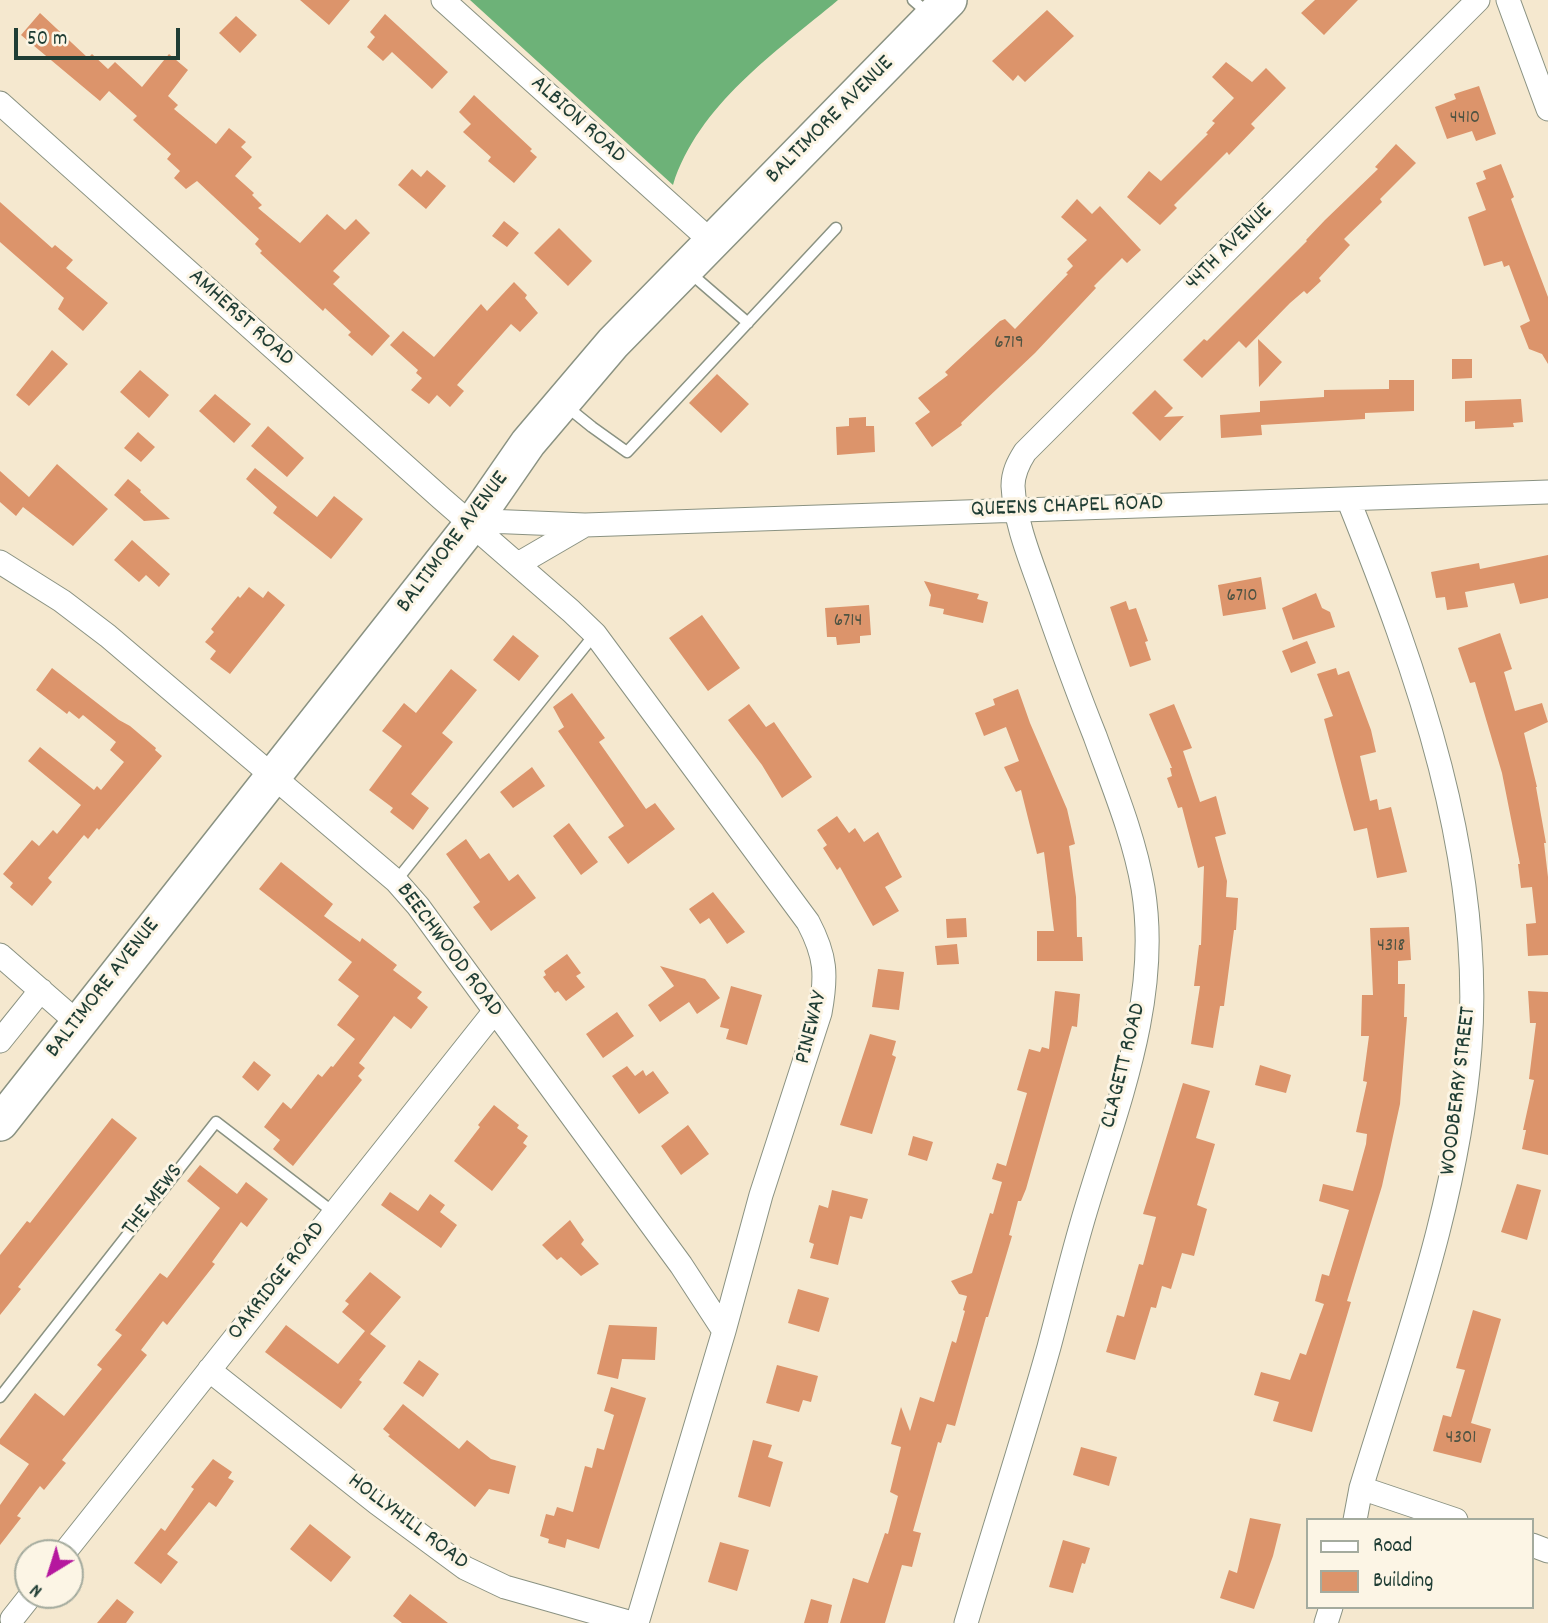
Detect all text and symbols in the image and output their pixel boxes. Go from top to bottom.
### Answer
scale bar [18,14,184,58]
text: 50 m [27,25,67,55]
street label: BALTIMORE AVENUE [761,51,901,191]
street label: ALBION ROAD [524,71,630,171]
house number: 4410 [1450,108,1480,130]
street label: 44TH AVENUE [1181,199,1279,297]
street label: AMHERST ROAD [181,264,299,374]
house number: 6719 [994,333,1024,355]
street label: BALTIMORE AVENUE [392,467,516,619]
street label: QUEENS CHAPEL ROAD [970,491,1164,525]
house number: 6710 [1226,586,1258,608]
house number: 6714 [834,611,862,633]
street label: BEECHWOOD ROAD [389,879,507,1023]
street label: BALTIMORE AVENUE [41,914,167,1064]
house number: 4318 [1377,936,1405,958]
street label: PINEWAY [791,989,835,1067]
street label: CLAGETT ROAD [1096,1001,1154,1131]
street label: WOODBERRY STREET [1436,1005,1484,1177]
street label: THE MEWS [117,1159,191,1243]
street label: OAKRIDGE ROAD [223,1217,333,1347]
house number: 4301 [1446,1428,1476,1450]
street label: HOLLYHILL ROAD [341,1469,473,1577]
legend [1306,1518,1534,1609]
text: Road [1373,1532,1412,1562]
north arrow [14,1539,84,1609]
text: Building [1373,1567,1433,1597]
text: N [25,1576,49,1603]

